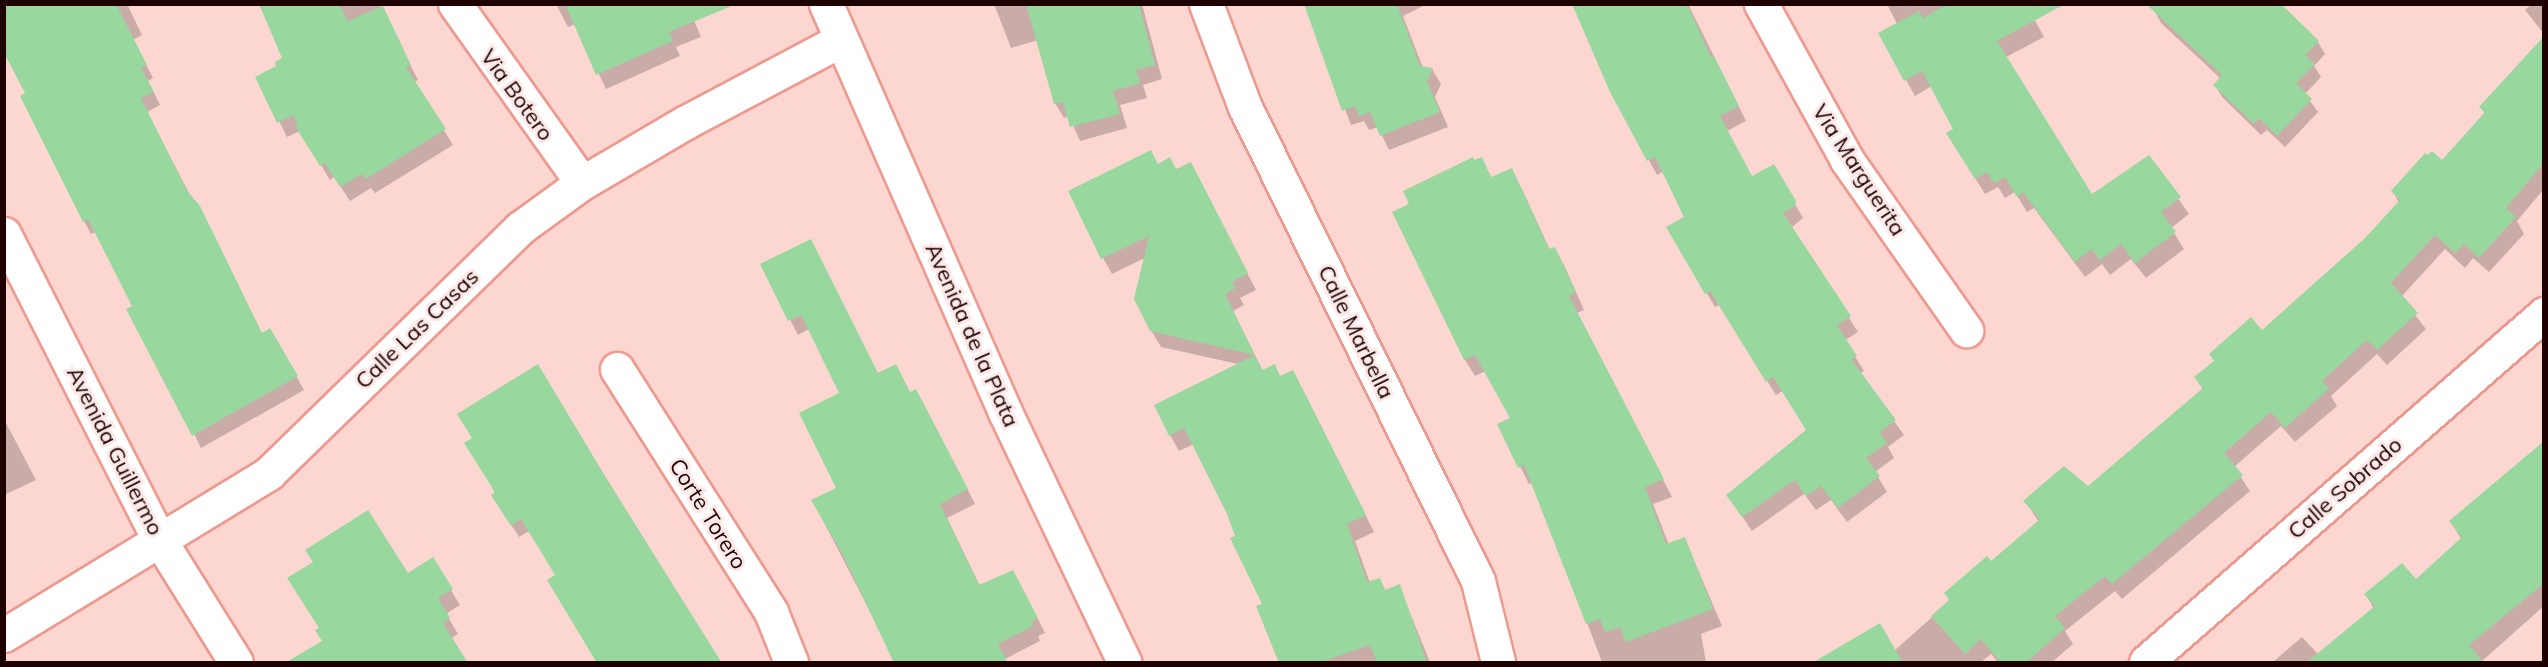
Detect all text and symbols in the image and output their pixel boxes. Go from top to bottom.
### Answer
street label: Via Botero [475,44,559,146]
street label: Via Marguerita [1807,99,1911,241]
street label: Avenida de la Plata [920,239,1024,431]
street label: Calle Marbella [1312,261,1400,403]
street label: Calle Las Casas [350,264,484,394]
street label: Avenida Guillermo [61,362,169,540]
street label: Calle Sobrado [2283,431,2407,545]
street label: Corte Torero [664,454,752,574]

